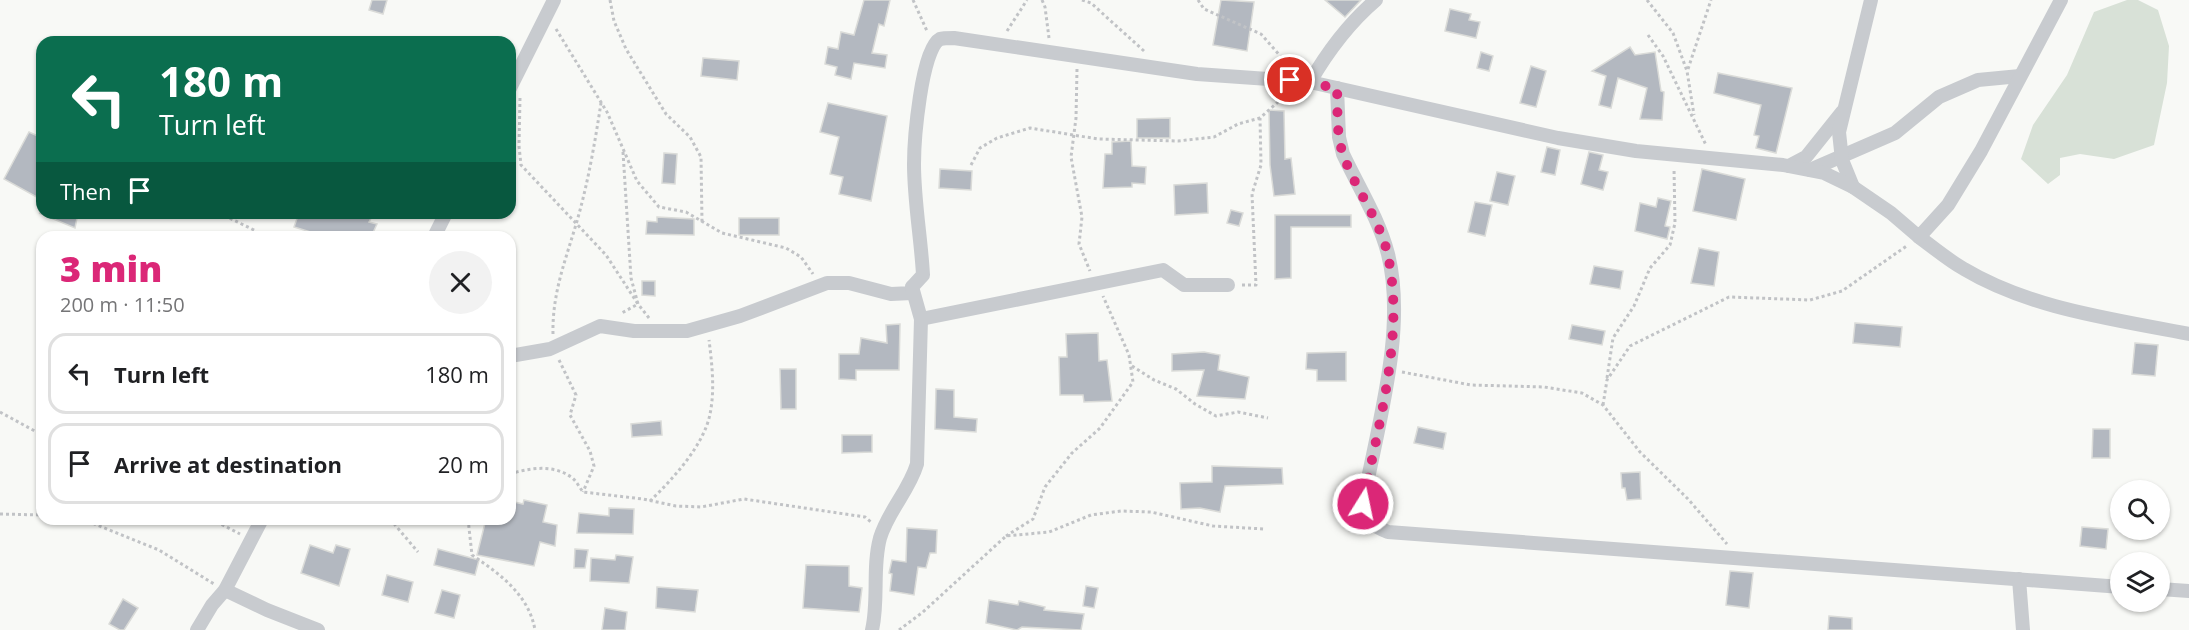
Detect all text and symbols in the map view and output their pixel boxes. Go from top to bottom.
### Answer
text: 180 m [159,52,283,109]
pin [1264,54,1315,105]
icon: left [60,60,138,138]
icon: arrive [1273,63,1306,96]
text: Turn left [159,106,266,143]
icon: arrive [123,174,156,207]
text: Then [60,176,111,206]
text: 3 min [60,244,162,293]
button: close [429,251,492,314]
text: 200 m · 11:50 [60,291,185,318]
icon: left [63,357,96,390]
text: Turn left [114,359,209,389]
text: 180 m [425,359,489,389]
icon: arrive [63,447,96,480]
text: Arrive at destination [114,449,342,479]
text: 20 m [438,449,489,479]
position arrow [1331,472,1395,536]
map controls [2110,480,2170,612]
button: search [2110,480,2170,540]
button: layers [2110,552,2170,612]

